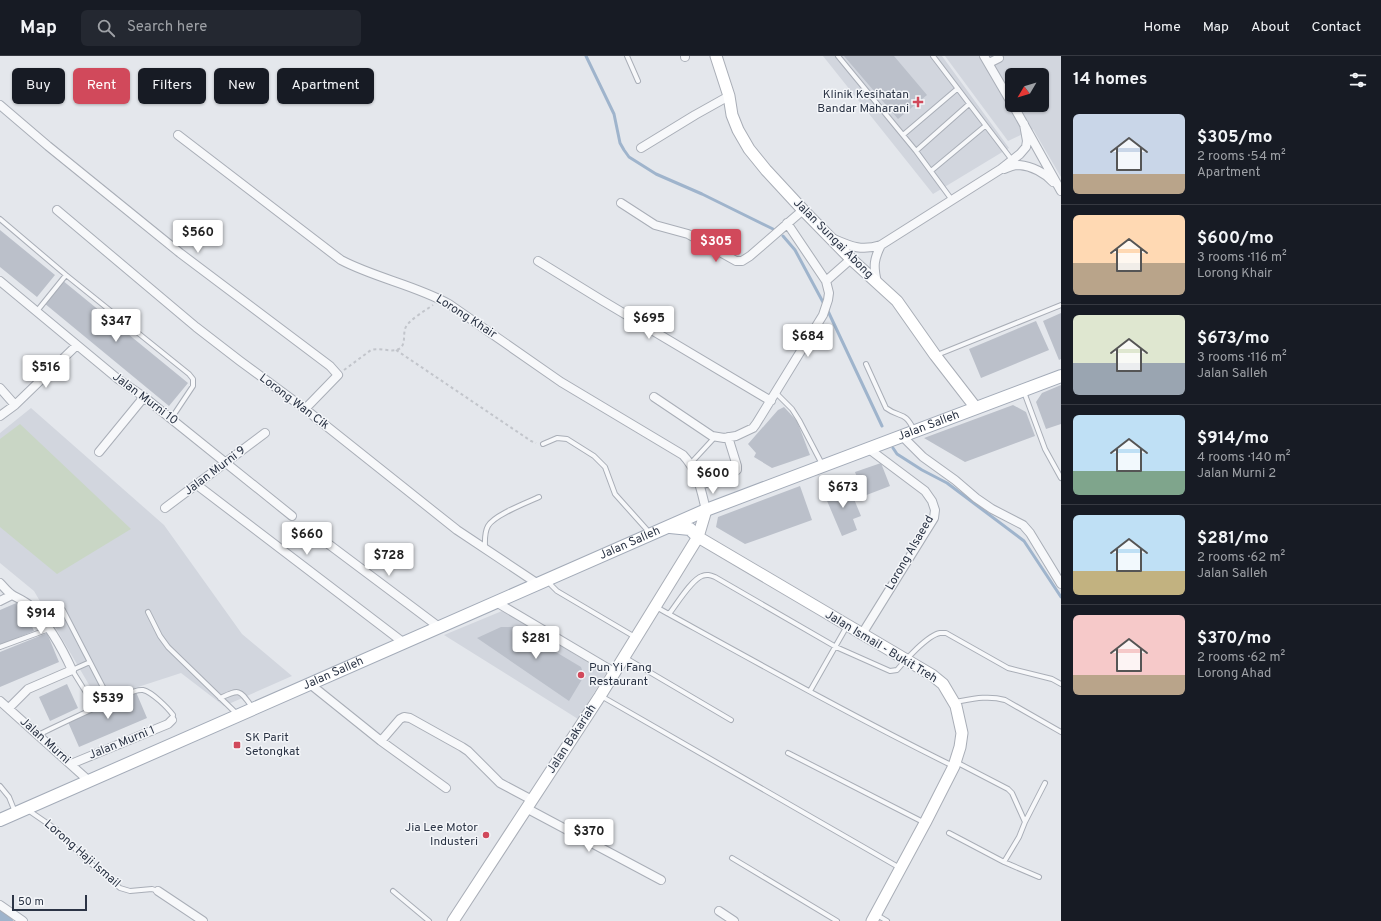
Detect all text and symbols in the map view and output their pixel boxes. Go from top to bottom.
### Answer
search box [81,10,361,46]
text: Map [20,16,57,40]
icon: search [95,17,117,39]
text: Search here [127,18,207,37]
text: Home [1144,19,1181,36]
text: Map [1203,19,1229,36]
text: About [1251,19,1290,36]
text: Contact [1312,19,1361,36]
chip: Buy [12,68,65,104]
chip: Rent [73,68,130,104]
chip: Filters [138,68,206,104]
chip: New [214,68,269,104]
chip: Apartment [277,68,374,104]
north arrow [1005,68,1049,112]
map controls [1005,68,1049,112]
text: 14 homes [1073,69,1147,91]
icon: filters [1347,69,1369,91]
place label: Klinik Kesihatan Bandar Maharani [817,87,909,117]
marker: Klinik Kesihatan Bandar Maharani [912,96,924,108]
text: $305/mo [1197,127,1272,149]
icon: home [1105,130,1153,178]
text: 2 rooms · 54 m² [1197,149,1286,165]
text: Apartment [1197,165,1260,181]
street label: Jalan Sungai Abong [790,196,876,282]
pin: $560 [174,220,222,254]
text: $560 [182,225,214,241]
text: $600/mo [1197,228,1274,250]
pin: $305 [692,229,740,263]
icon: home [1105,231,1153,279]
text: $305 [700,234,732,250]
text: 3 rooms · 116 m² [1197,250,1287,266]
text: Lorong Khair [1197,266,1272,282]
street label: Lorong Khair [432,291,500,343]
pin: $695 [625,306,673,340]
pin: $347 [92,309,140,343]
text: $695 [633,311,665,327]
text: $347 [101,314,131,330]
pin: $684 [784,324,832,358]
text: $673/mo [1197,328,1269,350]
text: $684 [792,329,824,345]
icon: home [1105,331,1153,379]
text: 3 rooms · 116 m² [1197,350,1287,366]
pin: $516 [22,355,70,389]
text: $516 [32,360,60,376]
text: Jalan Salleh [1197,366,1267,382]
street label: Jalan Murni 10 [109,369,181,429]
street label: Lorong Wan Cik [256,370,332,434]
street label: Jalan Salleh [895,407,962,445]
text: $914/mo [1197,428,1269,450]
icon: home [1105,431,1153,479]
street label: Jalan Murni 9 [181,443,249,499]
text: 4 rooms · 140 m² [1197,450,1291,466]
pin: $600 [689,461,737,495]
text: $600 [697,466,729,482]
text: Jalan Murni 2 [1197,466,1276,482]
pin: $673 [819,475,867,509]
text: $673 [828,480,858,496]
street label: Lorong Alsaeed [882,513,938,593]
pin: $660 [283,522,331,556]
street label: Jalan Salleh [597,523,663,564]
text: $660 [291,527,323,543]
text: $281/mo [1197,528,1269,550]
icon: home [1105,531,1153,579]
pin: $728 [365,543,413,577]
text: $728 [374,548,404,564]
text: 2 rooms · 62 m² [1197,550,1285,566]
text: Jalan Salleh [1197,566,1267,582]
pin: $914 [17,601,65,635]
text: $914 [26,606,56,622]
street label: Jalan Ismail - Bukit Treh [822,607,940,687]
pin: $281 [512,626,560,660]
text: $370/mo [1197,628,1271,650]
text: $281 [521,631,551,647]
icon: home [1105,631,1153,679]
text: 2 rooms · 62 m² [1197,650,1285,666]
street label: Jalan Salleh [300,653,366,694]
place label: Pun Yi Fang Restaurant [589,660,652,690]
text: Lorong Ahad [1197,666,1271,682]
marker: Pun Yi Fang Restaurant [576,670,586,680]
pin: $539 [84,686,132,720]
text: $539 [92,691,124,707]
street label: Jalan Bakariah [544,701,600,777]
street label: Jalan Murni [16,714,74,768]
street label: Jalan Murni 1 [86,722,158,764]
place label: SK Parit Setongkat [245,730,300,760]
marker: SK Parit Setongkat [232,740,242,750]
street label: Lorong Haji Ismail [41,816,123,892]
pin: $370 [565,819,613,853]
place label: Jia Lee Motor Industeri [405,820,478,850]
text: $370 [574,824,604,840]
marker: Jia Lee Motor Industeri [481,830,491,840]
scale bar [12,893,87,912]
text: 50 m [18,895,44,909]

